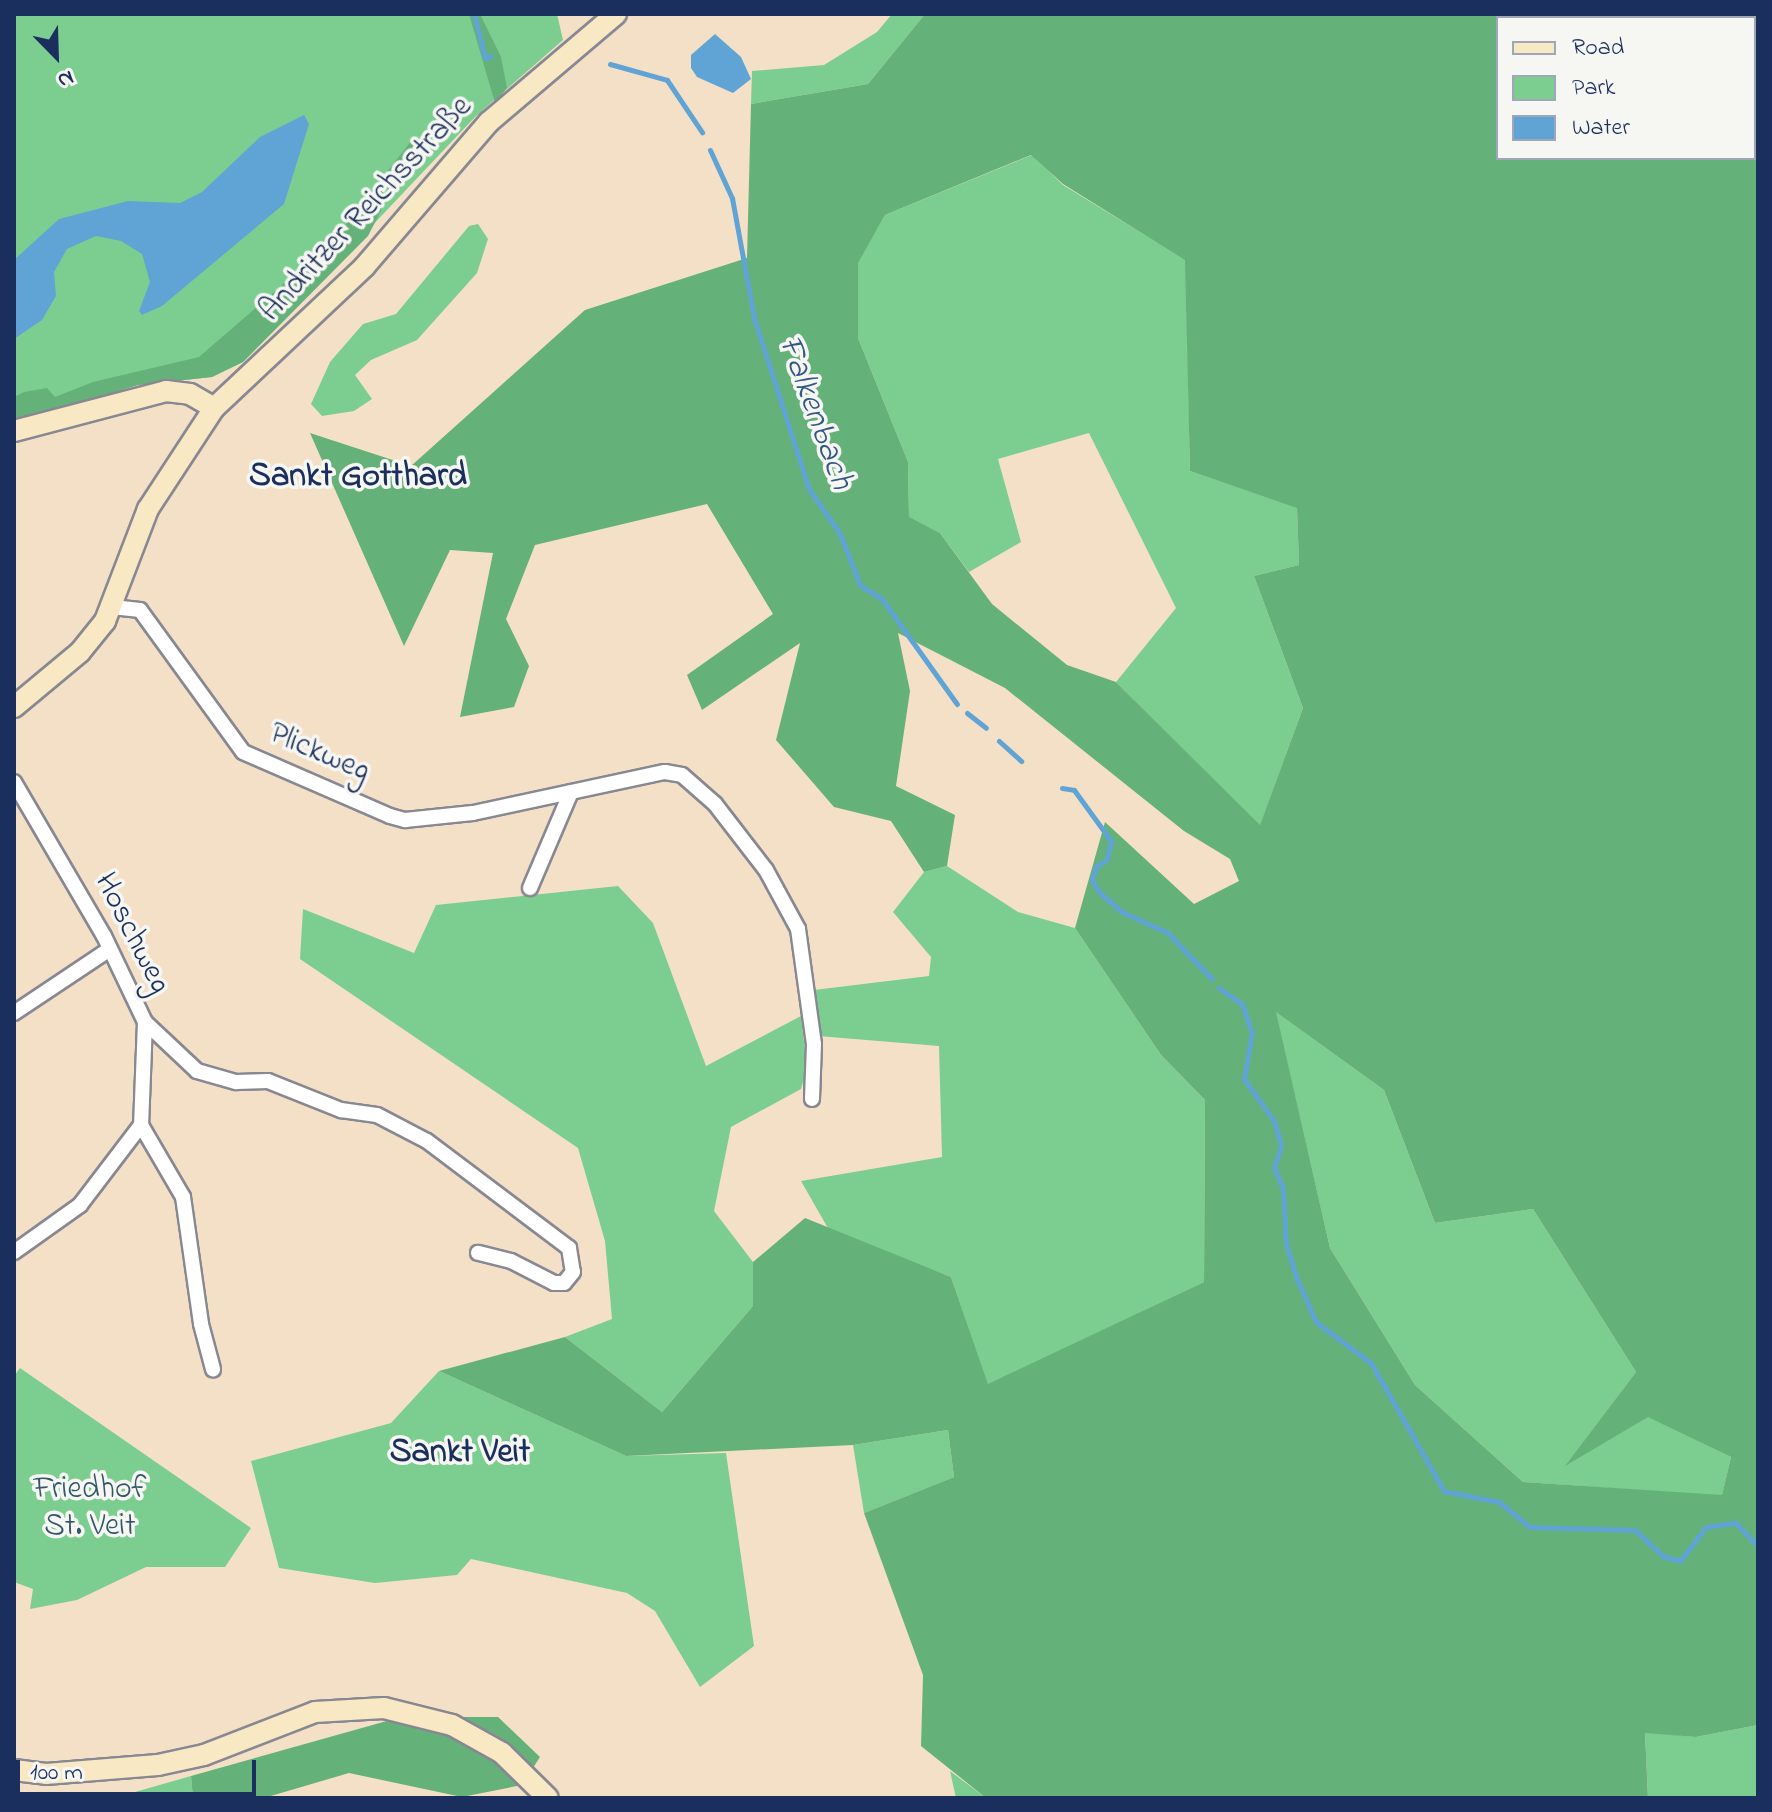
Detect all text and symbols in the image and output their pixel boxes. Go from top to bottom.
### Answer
north arrow [16,16,96,96]
legend [1496,16,1756,160]
text: Road [1572,31,1624,66]
text: N [52,60,78,96]
text: Park [1572,71,1615,106]
street label: Andritzer Reichsstraße [253,89,481,331]
text: Water [1572,111,1630,146]
water label: Falkenbach [767,331,861,495]
district label: Sankt Gotthard [249,458,467,498]
street label: Plickweg [263,716,375,792]
street label: Hoschweg [84,867,178,1001]
district label: Sankt Veit [390,1434,530,1474]
park label: Friedhof St. Veit [34,1472,146,1547]
scale bar [20,1744,260,1794]
text: 100 m [30,1756,83,1791]

